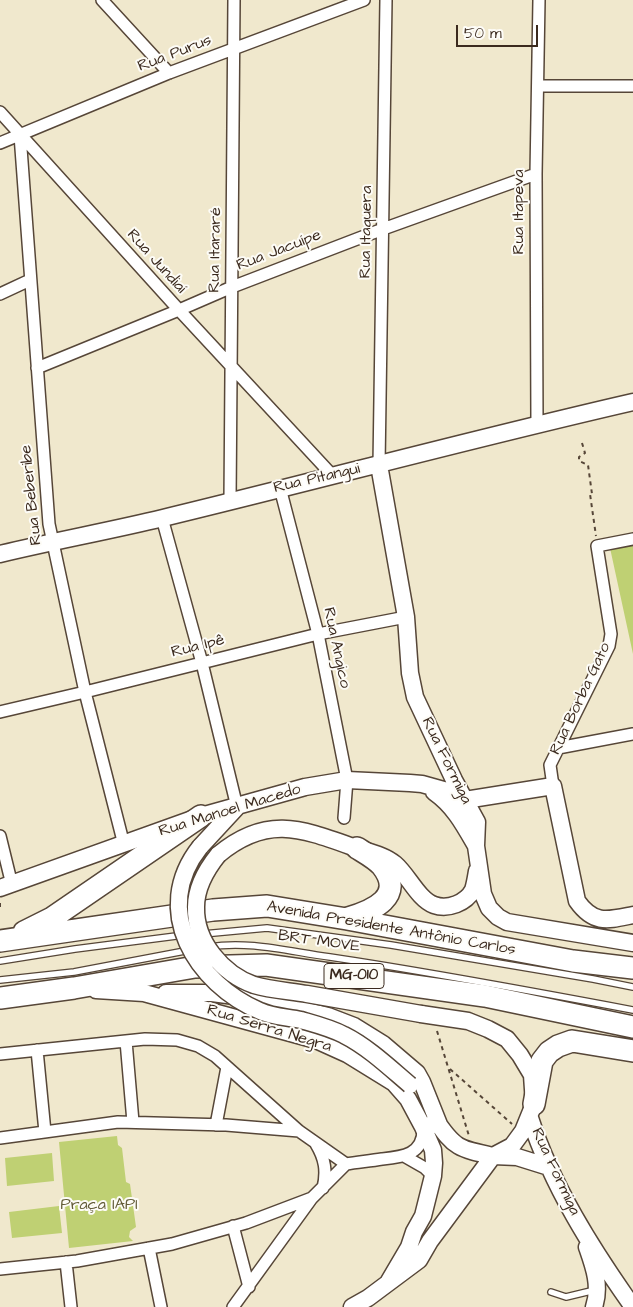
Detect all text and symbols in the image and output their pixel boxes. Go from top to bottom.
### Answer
scale bar [458,15,540,47]
text: 50 m [464,23,502,44]
street label: Rua Purus [135,31,215,77]
street label: Rua Itapeva [510,169,530,255]
street label: Rua Itaquera [357,185,377,279]
street label: Rua Itararé [206,207,226,293]
street label: Rua Jundiaí [122,226,190,298]
street label: Rua Jacuípe [234,226,324,276]
street label: Rua Beberibe [17,444,47,546]
street label: Rua Pitangui [272,460,362,498]
street label: Rua Angico [318,606,354,690]
street label: Rua Ipê [169,631,227,663]
street label: Rua Borba Gato [547,640,615,758]
street label: Rua Formiga [417,714,475,808]
street label: Rua Manoel Macedo [157,780,303,842]
street label: Avenida Presidente Antônio Carlos [265,898,517,960]
street label: BRT MOVE [277,927,361,957]
road number: MG-010 [324,964,384,988]
street label: Rua Serra Negra [204,1001,334,1057]
street label: Rua Formiga [526,1125,584,1219]
park label: Praça IAPI [60,1196,138,1216]

